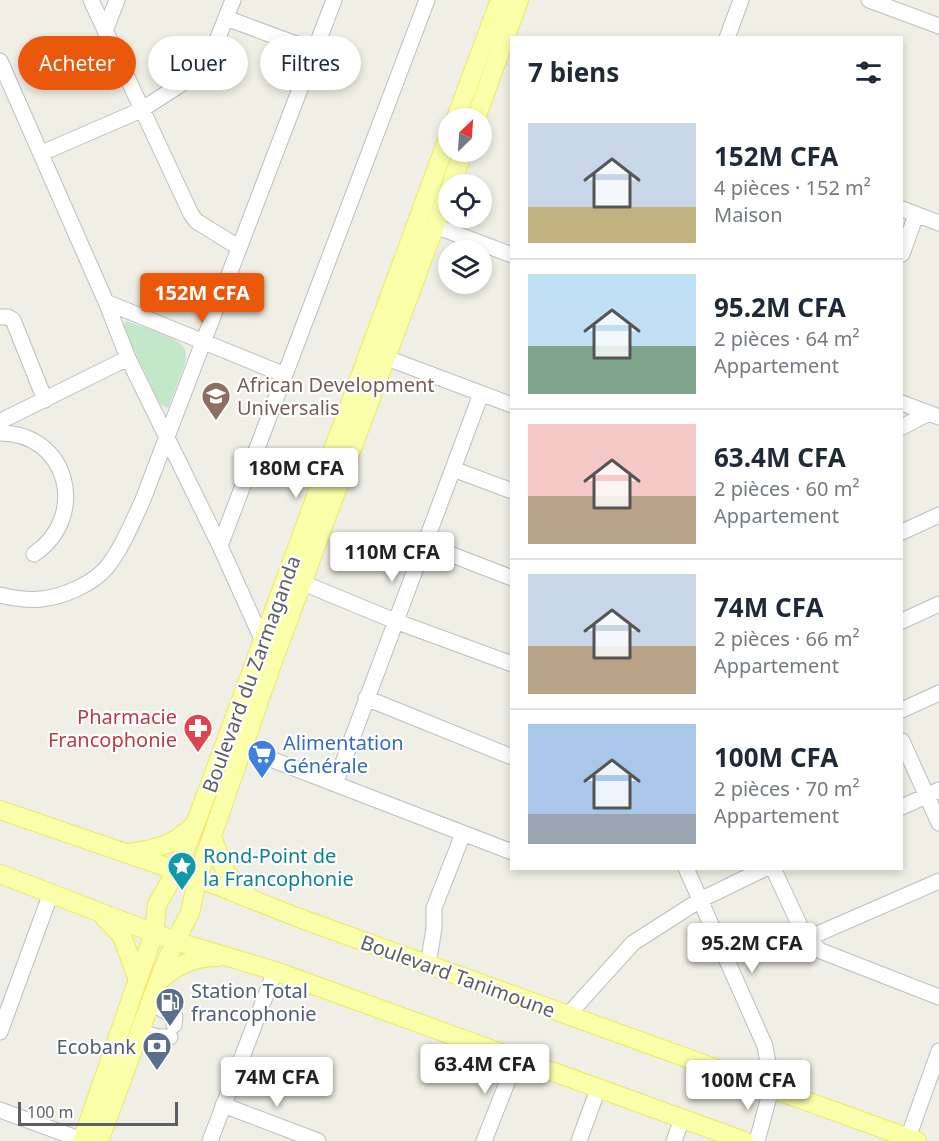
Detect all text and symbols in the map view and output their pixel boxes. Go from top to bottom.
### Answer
chip: Acheter [18,36,136,90]
chip: Louer [148,36,248,90]
chip: Filtres [260,36,361,90]
text: 7 biens [528,54,619,90]
icon: filters [852,56,885,89]
north arrow [438,108,492,162]
map controls [438,108,492,294]
text: 152M CFA [714,138,838,174]
icon: home [576,147,648,219]
button: locate [438,174,492,228]
text: 4 pièces · 152 m² [714,174,871,201]
text: Maison [714,201,783,228]
button: layers [438,240,492,294]
pin: 152M CFA [140,273,264,324]
text: 152M CFA [154,279,250,306]
text: 95.2M CFA [714,289,846,325]
icon: home [576,298,648,370]
text: 2 pièces · 64 m² [714,325,859,352]
text: Appartement [714,352,839,379]
place label: African Development Universalis [237,371,435,421]
school or university icon: African Development Universalis [200,380,232,422]
text: 63.4M CFA [714,439,846,475]
pin: 180M CFA [234,448,358,499]
icon: home [576,448,648,520]
text: 180M CFA [248,454,344,481]
text: 2 pièces · 60 m² [714,475,859,502]
text: Appartement [714,502,839,529]
pin: 110M CFA [330,532,454,583]
text: 110M CFA [344,538,440,565]
street label: Boulevard du Zarmaganda [196,552,306,796]
text: 74M CFA [714,589,823,625]
icon: home [576,598,648,670]
text: 2 pièces · 66 m² [714,625,859,652]
text: Appartement [714,652,839,679]
place label: Pharmacie Francophonie [48,703,177,753]
pharmacy icon: Pharmacie Francophonie [182,712,214,754]
place label: Alimentation Générale [283,729,404,779]
supermarket icon: Alimentation Générale [246,738,278,780]
text: 100M CFA [714,739,838,775]
icon: home [576,748,648,820]
text: 2 pièces · 70 m² [714,775,859,802]
text: Appartement [714,802,839,829]
place label: Rond-Point de la Francophonie [203,842,354,892]
place icon: Rond-Point de la Francophonie [166,850,198,892]
pin: 95.2M CFA [683,923,821,974]
street label: Boulevard Tanimoune [357,928,559,1024]
text: 95.2M CFA [701,929,803,956]
place label: Station Total francophonie [191,977,317,1027]
fuel station icon: Station Total francophonie [154,986,186,1028]
bank icon: Ecobank [141,1030,173,1072]
place label: Ecobank [57,1033,136,1060]
pin: 63.4M CFA [416,1044,554,1095]
text: 63.4M CFA [434,1050,536,1077]
pin: 74M CFA [222,1057,332,1108]
pin: 100M CFA [686,1060,810,1111]
text: 74M CFA [235,1063,319,1090]
text: 100M CFA [700,1066,796,1093]
scale bar [18,1099,178,1126]
text: 100 m [27,1101,74,1123]

